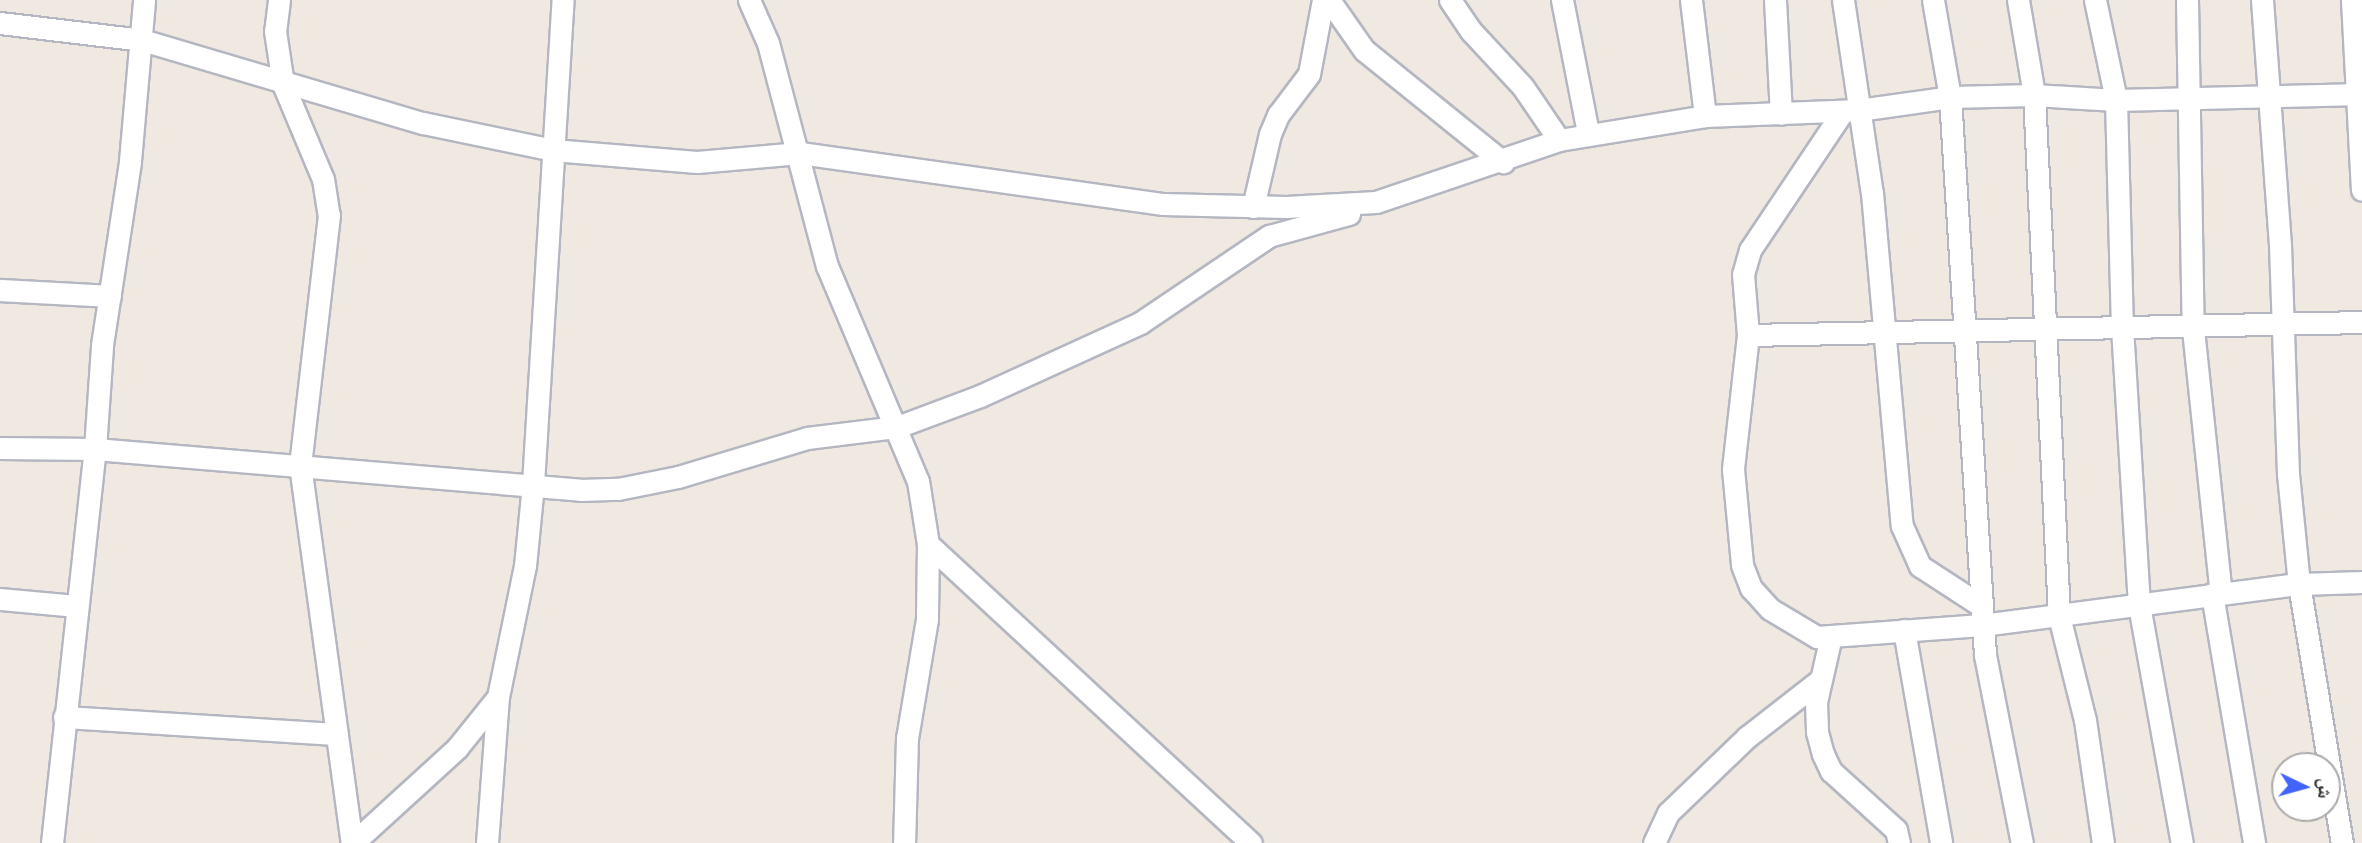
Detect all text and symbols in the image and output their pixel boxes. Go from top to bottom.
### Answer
north arrow [2271,752,2341,822]
text: ش [2313,778,2338,800]

